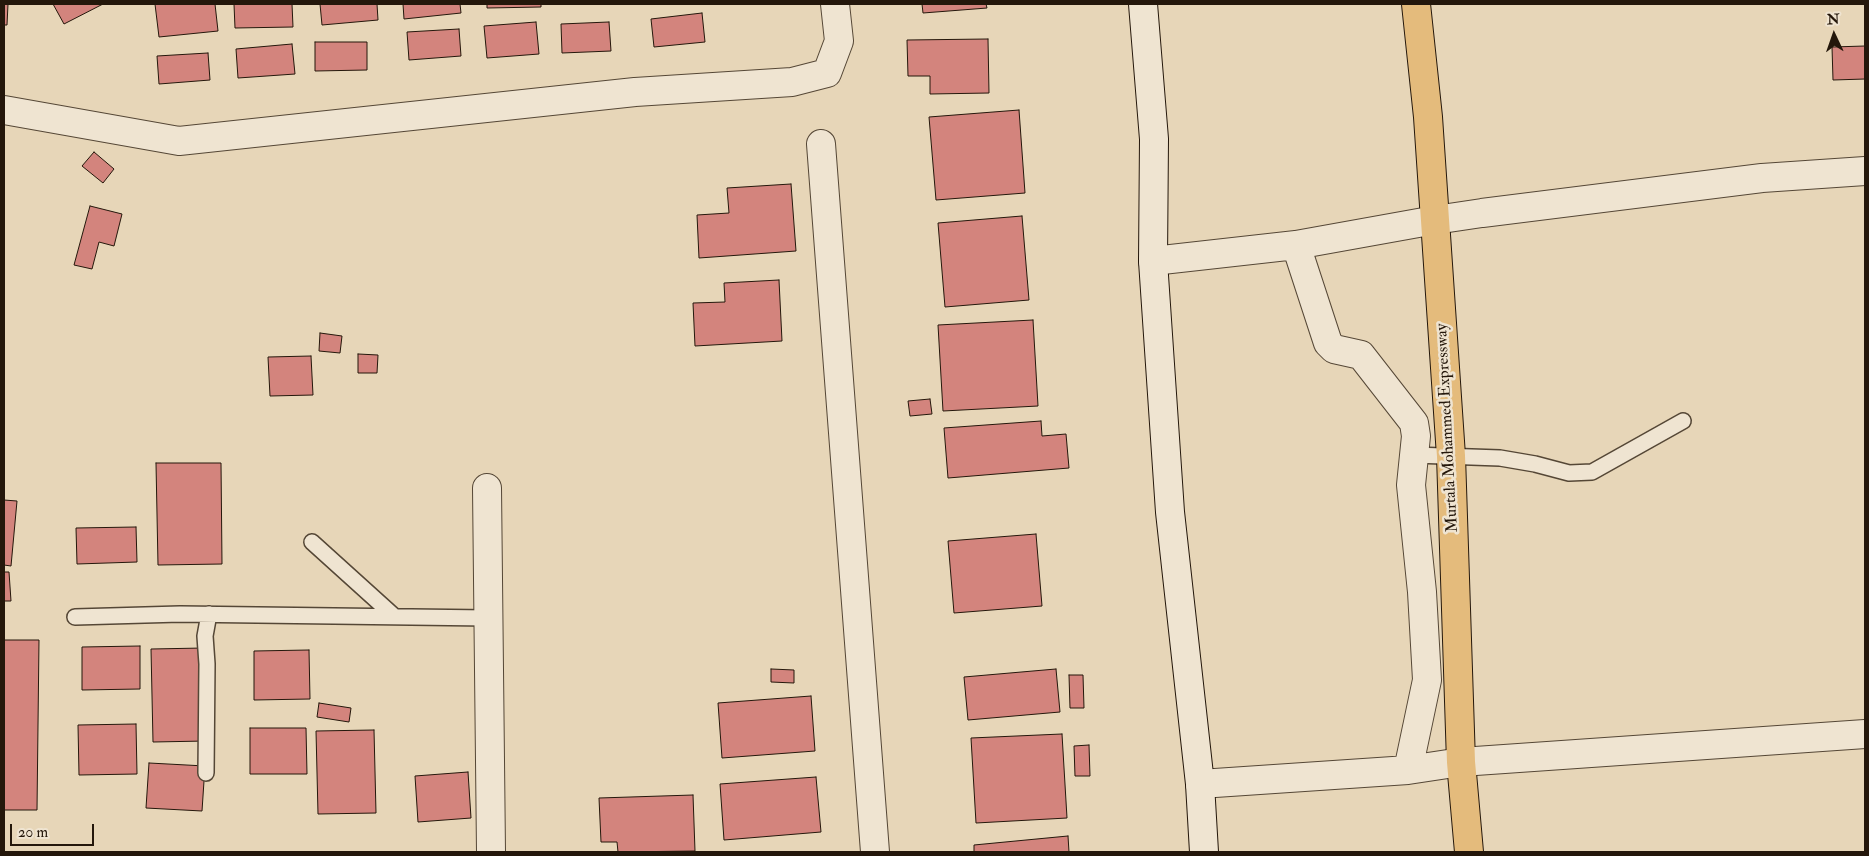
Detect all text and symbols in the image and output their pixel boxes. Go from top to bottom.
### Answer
north arrow [1809,10,1859,60]
text: N [1826,11,1840,28]
street label: Murtala Mohammed Expressway [1433,323,1463,533]
scale bar [12,814,96,846]
text: 20 m [18,823,48,842]

